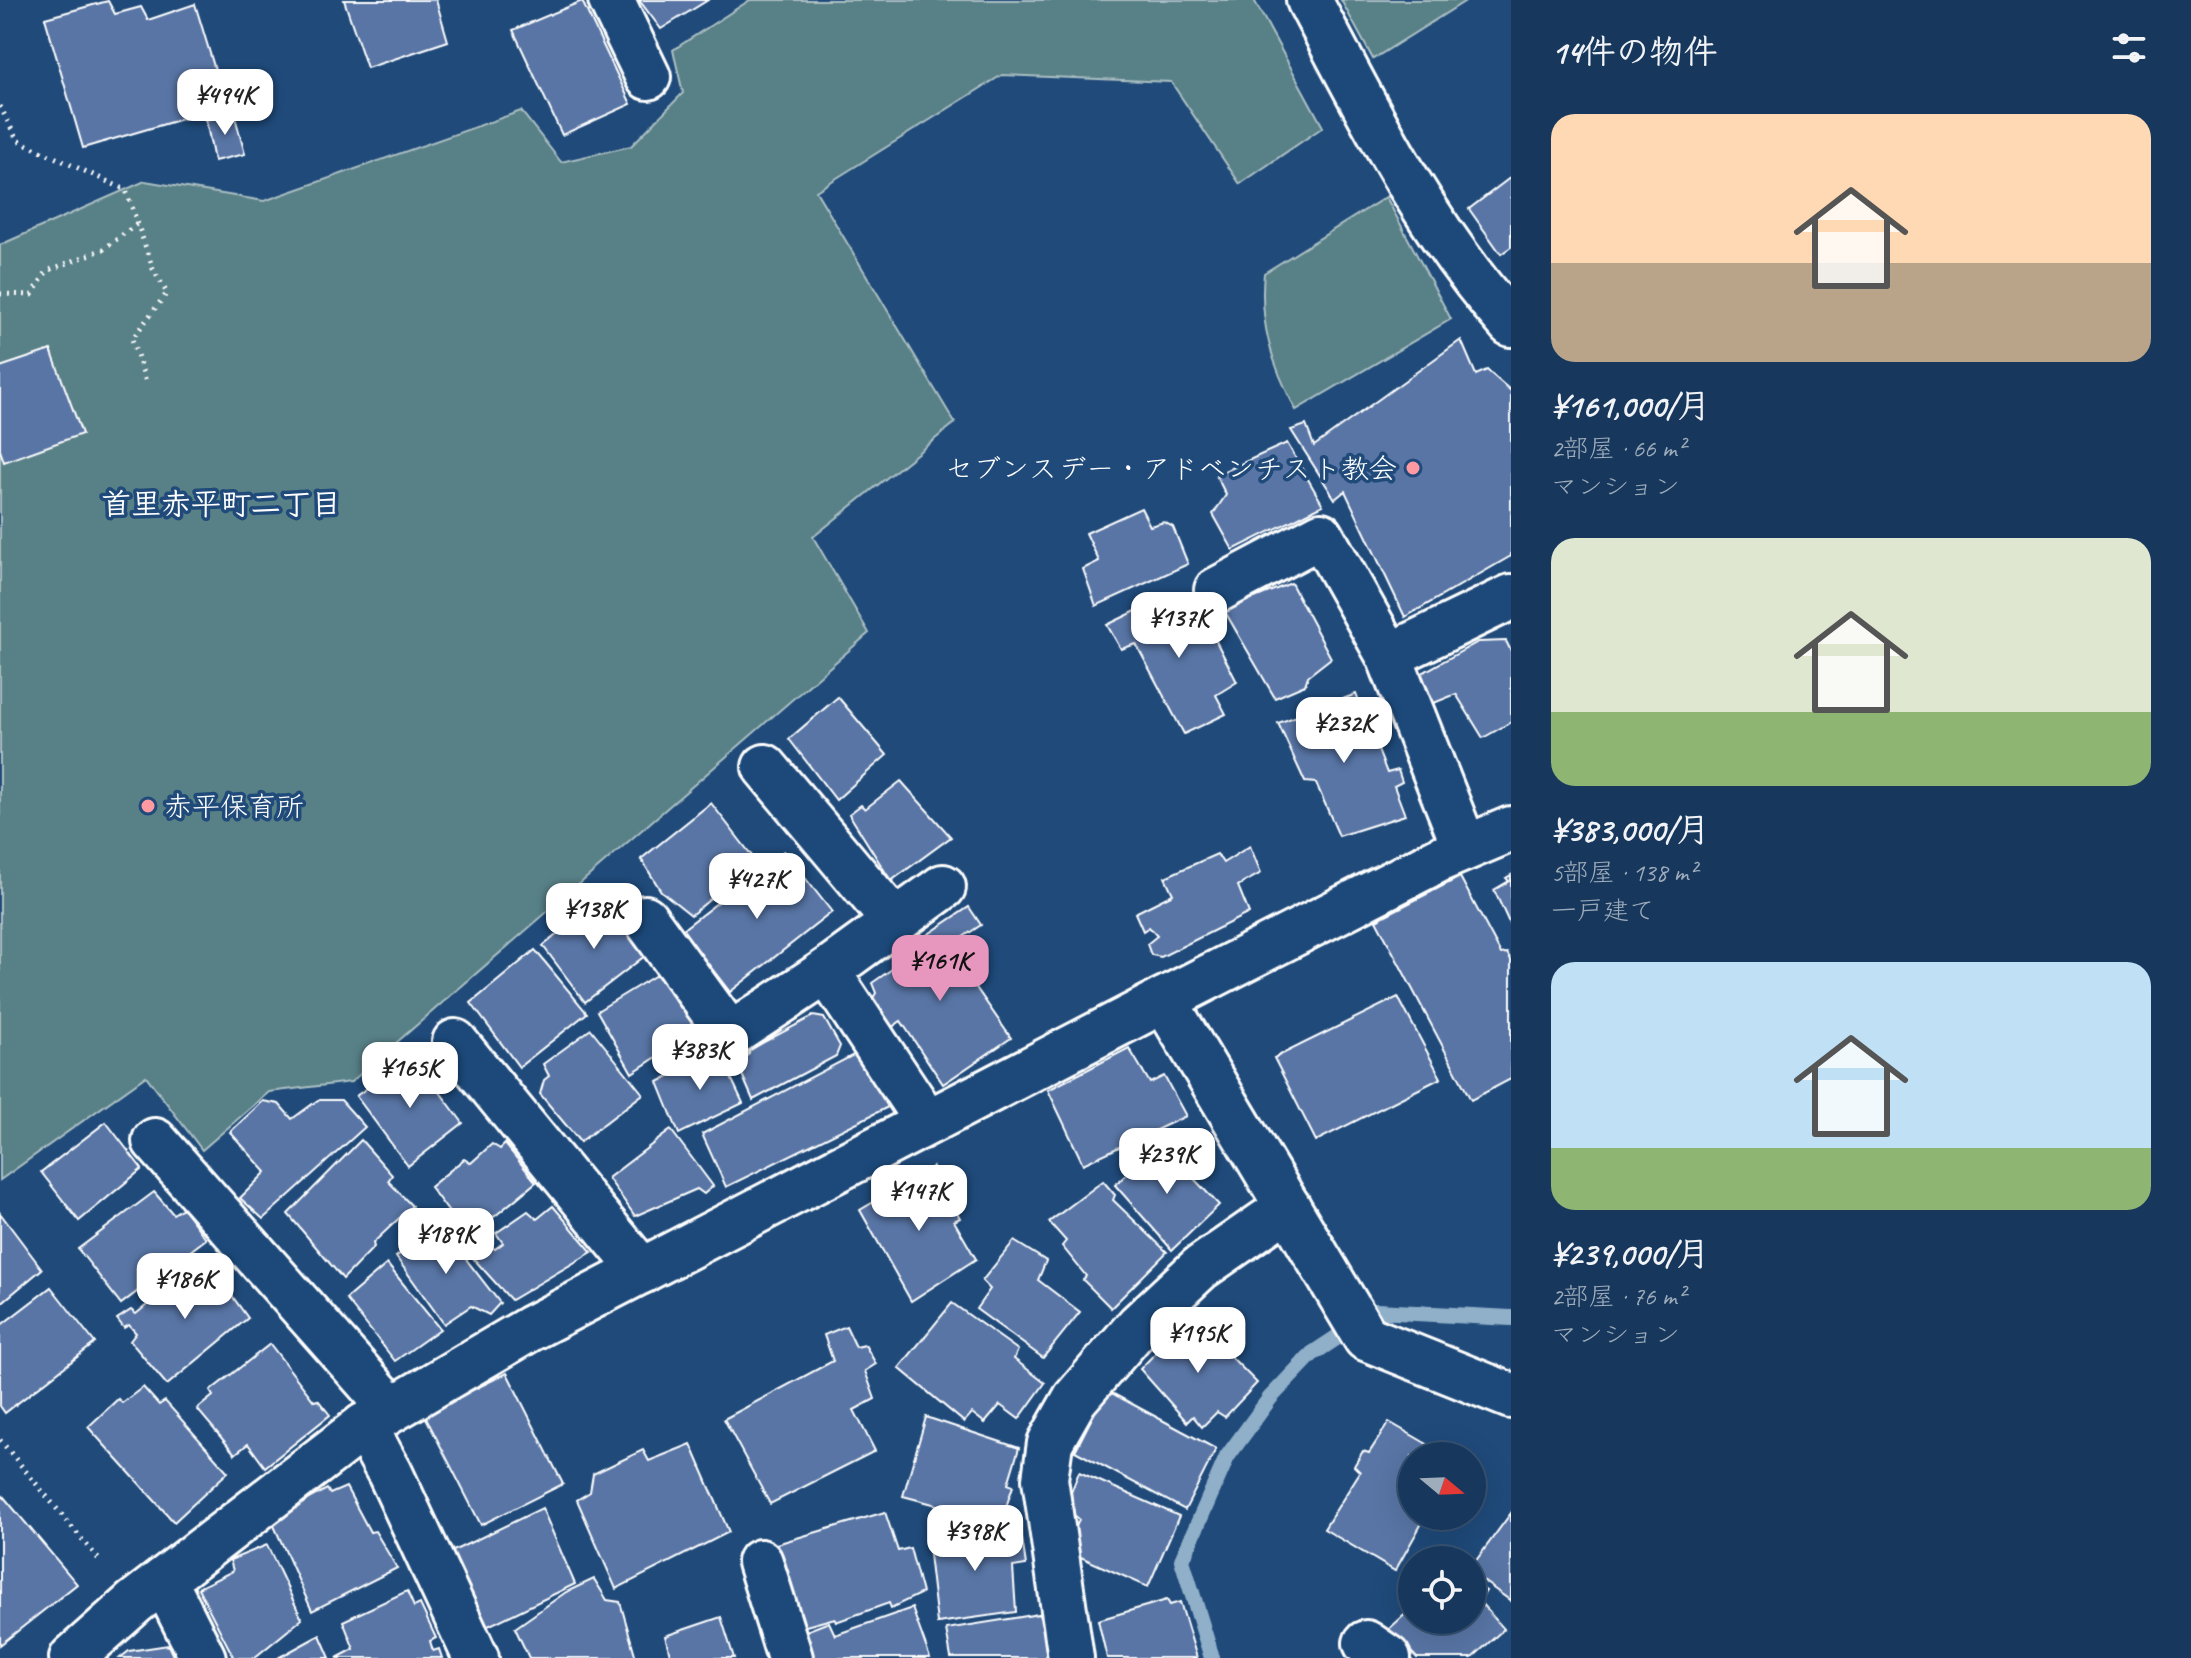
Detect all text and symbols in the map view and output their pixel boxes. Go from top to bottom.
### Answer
icon: filters [2107,26,2151,70]
text: 14件の物件 [1551,30,1718,73]
pin: ¥494K [169,69,281,137]
text: ¥494K [195,78,255,111]
icon: home [1779,166,1923,310]
text: ¥161,000/月 [1551,384,1711,427]
text: 2部屋 · 66 m² [1551,432,1685,465]
place label: セブンスデー・アドベンチスト教会 [945,451,1397,486]
marker: セブンスデー・アドベンチスト教会 [1404,459,1422,477]
text: マンション [1551,470,1680,503]
district label: 首里赤平町二丁目 [101,485,341,523]
icon: home [1779,590,1923,734]
pin: ¥137K [1123,592,1235,660]
text: ¥137K [1149,601,1209,634]
pin: ¥232K [1288,697,1400,765]
text: ¥232K [1314,706,1374,739]
place label: 赤平保育所 [164,789,304,824]
marker: 赤平保育所 [139,797,157,815]
text: ¥383,000/月 [1551,808,1710,851]
pin: ¥427K [701,853,813,921]
text: 5部屋 · 138 m² [1551,856,1696,889]
text: ¥427K [727,862,787,895]
pin: ¥138K [538,883,650,951]
text: ¥138K [564,892,624,925]
text: 一戸建て [1551,894,1655,927]
pin: ¥161K [884,935,996,1003]
text: ¥161K [910,944,970,977]
icon: home [1779,1014,1923,1158]
pin: ¥383K [644,1024,756,1092]
text: ¥383K [670,1033,730,1066]
pin: ¥165K [354,1042,466,1110]
text: ¥165K [380,1051,440,1084]
pin: ¥239K [1111,1128,1223,1196]
text: ¥239K [1137,1137,1197,1170]
pin: ¥147K [863,1165,975,1233]
text: ¥147K [889,1174,949,1207]
pin: ¥189K [390,1208,502,1276]
text: ¥189K [416,1217,476,1250]
text: ¥239,000/月 [1551,1232,1710,1275]
pin: ¥186K [129,1253,241,1321]
text: ¥186K [155,1262,215,1295]
text: 2部屋 · 76 m² [1551,1280,1685,1313]
pin: ¥195K [1142,1307,1254,1375]
text: ¥195K [1168,1316,1228,1349]
text: マンション [1551,1318,1680,1351]
north arrow [1398,1442,1486,1530]
map controls [1398,1442,1486,1634]
pin: ¥398K [919,1505,1031,1573]
text: ¥398K [945,1514,1005,1547]
button: locate [1398,1546,1486,1634]

